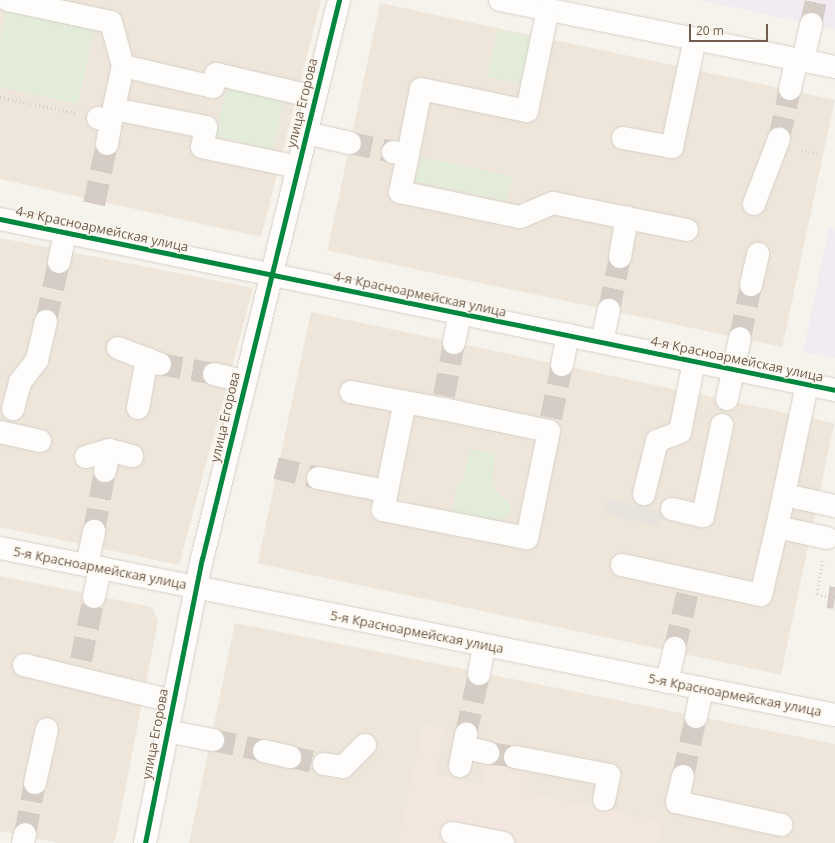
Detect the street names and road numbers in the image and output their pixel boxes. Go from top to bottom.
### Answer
street label: улица Егорова [283,56,321,150]
street label: 4-я Красноармейская улица [14,203,190,255]
street label: 4-я Красноармейская улица [332,268,508,320]
street label: 4-я Красноармейская улица [649,333,825,385]
street label: улица Егорова [207,370,243,464]
street label: 5-я Красноармейская улица [12,544,188,592]
street label: 5-я Красноармейская улица [329,608,505,656]
street label: 5-я Красноармейская улица [647,671,823,719]
street label: улица Егорова [139,687,171,781]

